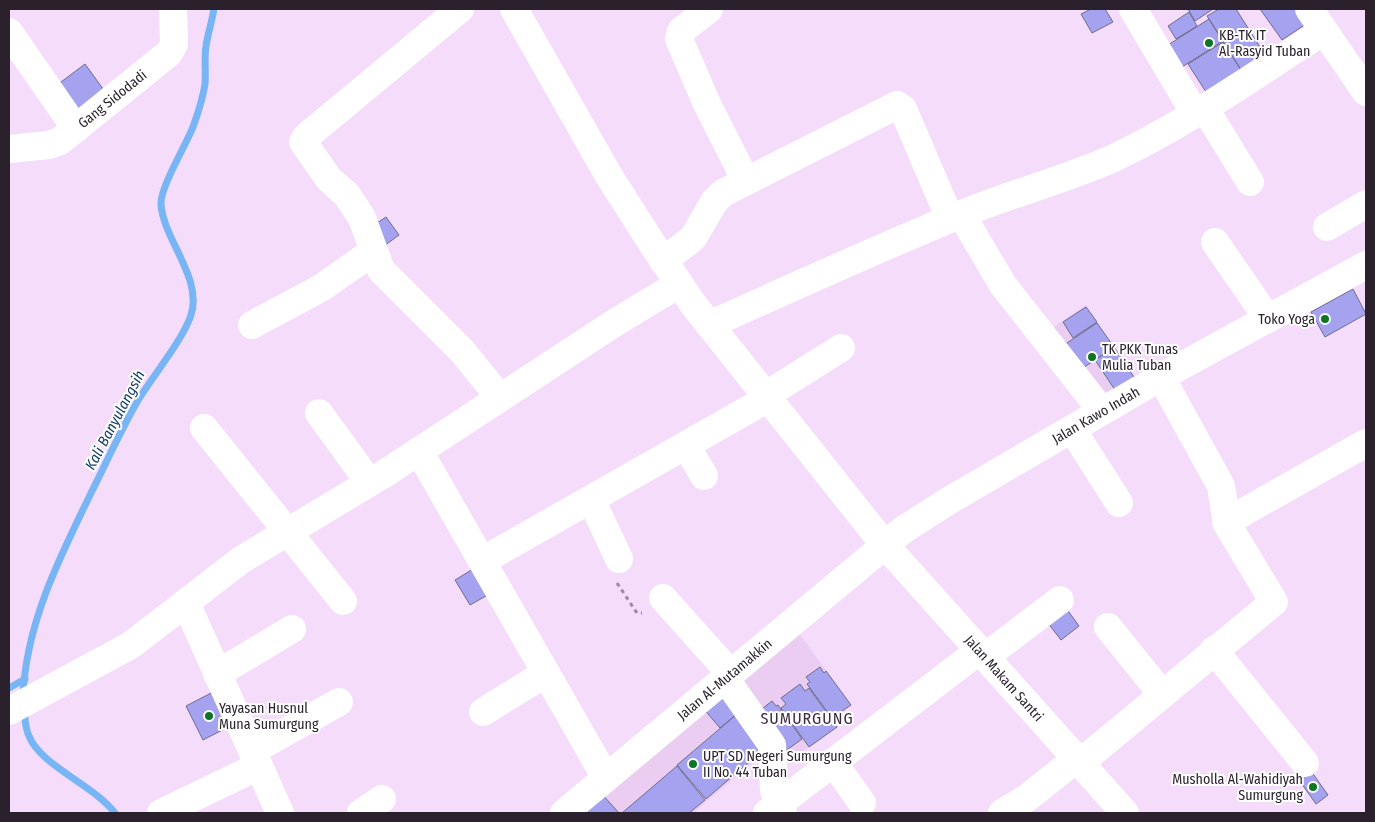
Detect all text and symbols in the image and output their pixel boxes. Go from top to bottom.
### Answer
place label: KB-TK IT Al-Rasyid Tuban [1219,27,1311,60]
marker: KB-TK IT Al-Rasyid Tuban [1203,37,1215,49]
street label: Gang Sidodadi [75,66,150,132]
place label: Toko Yoga [1258,311,1315,328]
marker: Toko Yoga [1319,313,1331,325]
place label: TK PKK Tunas Mulia Tuban [1102,341,1178,374]
marker: TK PKK Tunas Mulia Tuban [1086,351,1098,363]
water label: Kali Banyulangsih [81,367,149,473]
street label: Jalan Kawo Indah [1049,383,1143,447]
street label: Jalan Makam Santri [961,631,1047,725]
street label: Jalan Al-Mutamakkin [674,635,775,723]
place label: Yayasan Husnul Muna Sumurgung [219,700,319,733]
district label: SUMURGUNG [760,709,854,728]
marker: Yayasan Husnul Muna Sumurgung [203,710,215,722]
place label: UPT SD Negeri Sumurgung II No. 44 Tuban [703,748,852,781]
marker: UPT SD Negeri Sumurgung II No. 44 Tuban [687,758,699,770]
place label: Musholla Al-Wahidiyah Sumurgung [1172,771,1303,804]
marker: Musholla Al-Wahidiyah Sumurgung [1307,781,1319,793]

